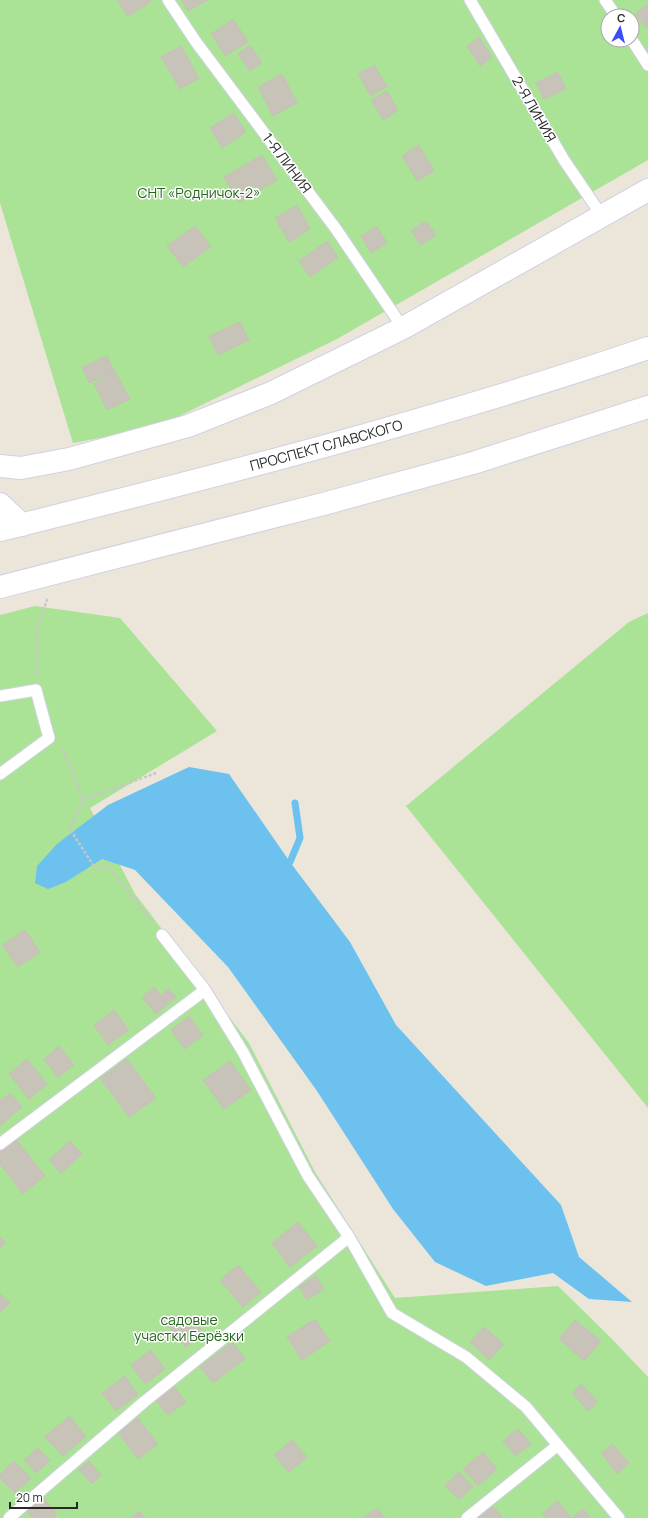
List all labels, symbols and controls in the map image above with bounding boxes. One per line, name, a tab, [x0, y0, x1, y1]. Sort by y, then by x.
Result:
north arrow	[600, 8, 640, 48]
text: С	[616, 10, 626, 26]
street label: 2-Я ЛИНИЯ	[508, 72, 561, 145]
street label: 1-Я ЛИНИЯ	[259, 129, 316, 197]
park label: СНТ «Родничок-2»	[138, 183, 260, 202]
street label: ПРОСПЕКТ СЛАВСКОГО	[248, 415, 405, 475]
park label: садовые участки Берёзки	[134, 1310, 244, 1345]
scale bar	[10, 1484, 77, 1510]
text: 20 m	[16, 1489, 43, 1506]

